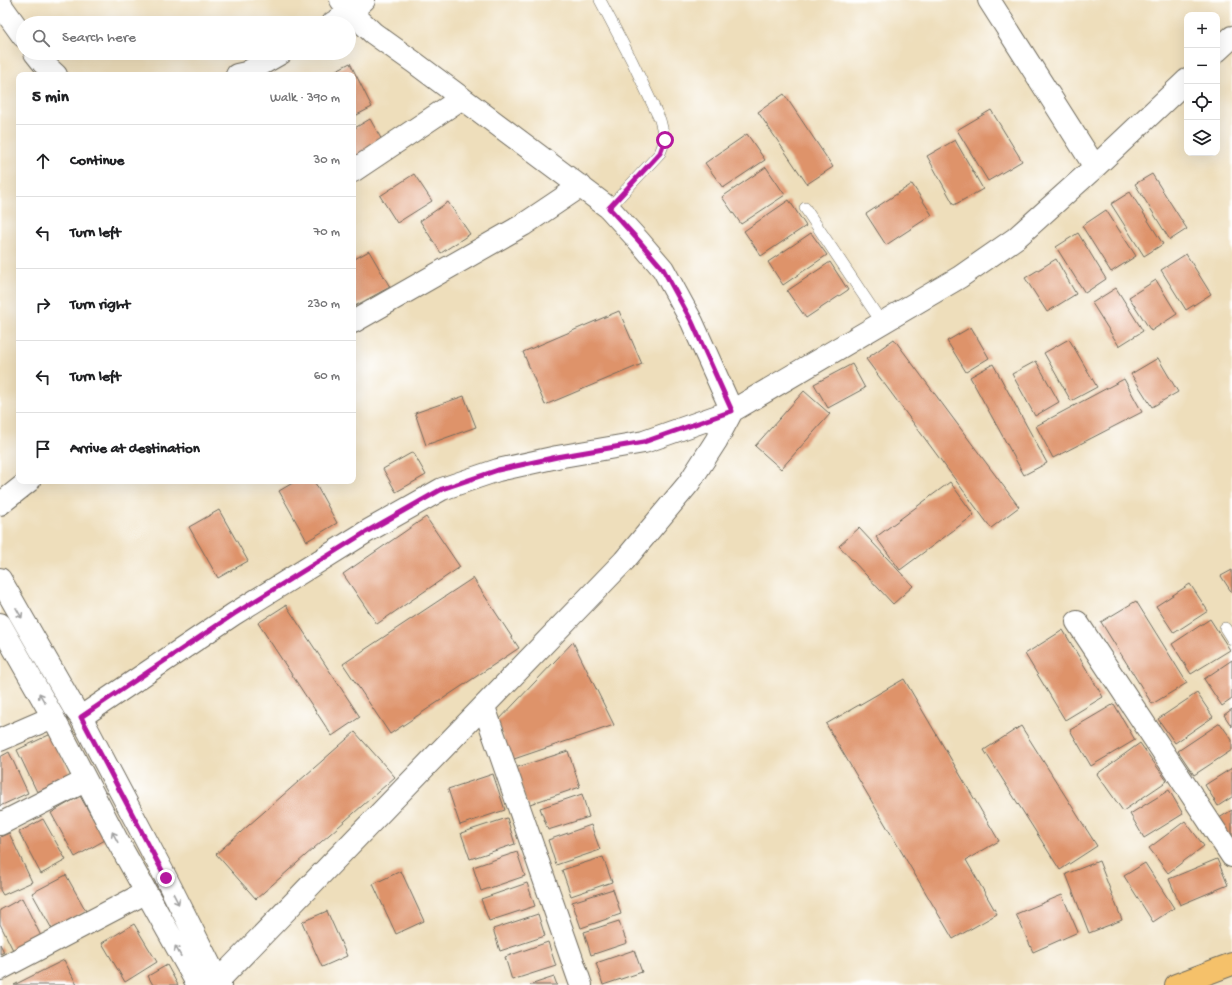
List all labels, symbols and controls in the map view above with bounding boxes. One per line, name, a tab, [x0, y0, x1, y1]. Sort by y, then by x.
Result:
map controls	[1184, 12, 1220, 156]
button: +	[1184, 12, 1220, 48]
search box	[16, 16, 356, 60]
icon: search	[30, 27, 52, 49]
text: Search here	[62, 29, 136, 47]
button: −	[1184, 48, 1220, 84]
button: locate	[1184, 84, 1220, 120]
text: 5 min	[32, 88, 69, 108]
text: Walk · 390 m	[270, 91, 340, 106]
button: layers	[1184, 120, 1220, 156]
route start	[656, 131, 674, 149]
icon: ahead	[32, 150, 54, 172]
text: Continue	[70, 152, 124, 170]
text: 30 m	[314, 153, 340, 168]
icon: left	[32, 222, 54, 244]
text: Turn left	[70, 224, 121, 242]
text: 70 m	[314, 225, 340, 240]
icon: right	[32, 294, 54, 316]
text: Turn right	[70, 296, 130, 314]
text: 230 m	[307, 297, 340, 312]
icon: left	[32, 366, 54, 388]
text: Turn left	[70, 368, 121, 386]
text: 60 m	[314, 369, 340, 384]
icon: arrive	[32, 438, 54, 460]
text: Arrive at destination	[70, 440, 200, 458]
one-way arrow	[16, 607, 24, 619]
one-way arrow	[37, 692, 45, 704]
one-way arrow	[111, 831, 119, 843]
route end	[157, 869, 175, 887]
one-way arrow	[173, 892, 181, 904]
one-way arrow	[174, 945, 182, 957]

